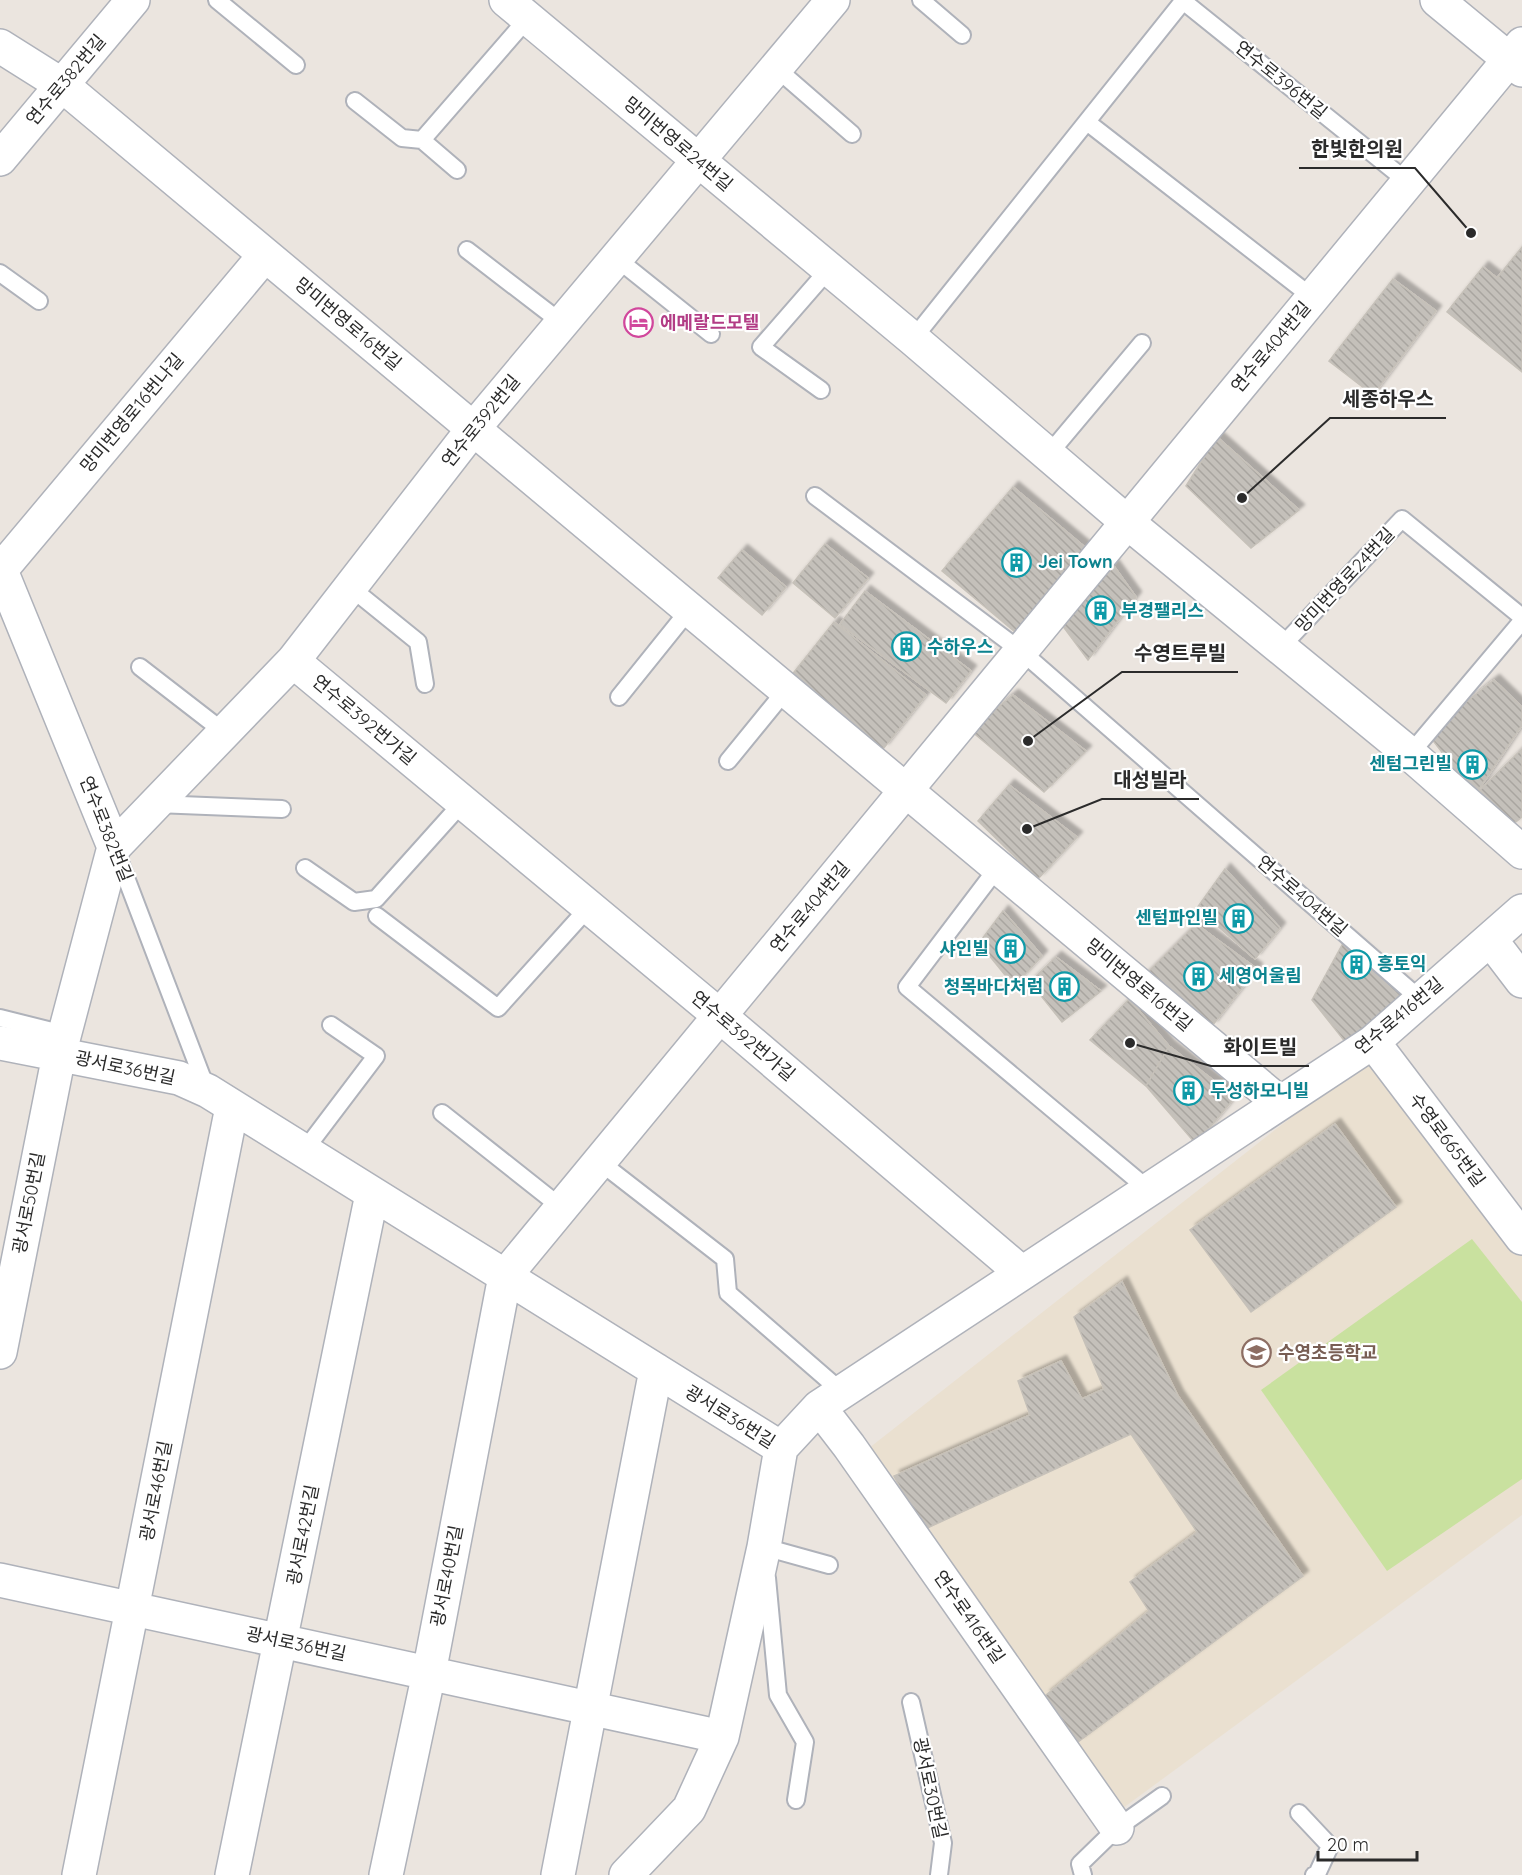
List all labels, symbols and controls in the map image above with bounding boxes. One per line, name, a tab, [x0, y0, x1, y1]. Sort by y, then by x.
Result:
street label: 연수로382번길	[21, 29, 110, 130]
street label: 연수로396번길	[1231, 35, 1332, 124]
street label: 망미번영로24번길	[619, 91, 737, 196]
callout: 한빛한의원	[1299, 130, 1415, 168]
text: 한빛한의원	[1311, 136, 1403, 161]
street label: 망미번영로16번길	[290, 272, 406, 375]
street label: 연수로404번길	[1226, 296, 1316, 397]
hotel icon: 에메랄드모텔	[623, 307, 655, 339]
place label: 에메랄드모텔	[660, 311, 759, 334]
street label: 망미번영로16번나길	[75, 348, 188, 477]
street label: 연수로392번길	[436, 370, 525, 472]
callout: 세종하우스	[1330, 380, 1446, 418]
text: 세종하우스	[1342, 386, 1434, 411]
street label: 망미번영로24번길	[1290, 522, 1399, 637]
building icon: Jei Town	[1001, 546, 1033, 578]
place label: Jei Town	[1038, 550, 1113, 573]
building icon: 부경팰리스	[1084, 595, 1116, 627]
place label: 부경팰리스	[1121, 599, 1204, 622]
building icon: 수하우스	[890, 631, 922, 663]
callout: 수영트루빌	[1122, 634, 1238, 672]
place label: 수하우스	[927, 635, 993, 658]
text: 수영트루빌	[1134, 640, 1226, 665]
street label: 연수로392번가길	[308, 669, 421, 770]
building icon: 센텀그린빌	[1457, 748, 1489, 780]
place label: 센텀그린빌	[1369, 752, 1452, 775]
callout: 대성빌라	[1102, 761, 1199, 799]
text: 대성빌라	[1113, 767, 1187, 792]
street label: 연수로382번길	[75, 773, 138, 885]
street label: 연수로404번길	[1252, 850, 1352, 941]
street label: 연수로404번길	[765, 856, 855, 957]
building icon: 센텀파인빌	[1223, 902, 1255, 934]
place label: 센텀파인빌	[1135, 906, 1218, 929]
building icon: 샤인빌	[994, 933, 1026, 965]
street label: 망미번영로16번길	[1081, 933, 1197, 1036]
place label: 샤인빌	[939, 937, 989, 960]
building icon: 흥토익	[1340, 948, 1372, 980]
place label: 흥토익	[1377, 952, 1427, 975]
building icon: 세영어울림	[1182, 960, 1214, 992]
place label: 세영어울림	[1219, 964, 1302, 987]
building icon: 청목바다처럼	[1048, 971, 1080, 1003]
street label: 연수로416번길	[1350, 972, 1448, 1059]
place label: 청목바다처럼	[944, 975, 1043, 998]
street label: 연수로392번가길	[687, 985, 800, 1086]
callout: 화이트빌	[1211, 1028, 1309, 1066]
text: 화이트빌	[1223, 1034, 1297, 1059]
street label: 광서로36번길	[73, 1046, 177, 1089]
building icon: 두성하모니빌	[1173, 1075, 1205, 1107]
place label: 두성하모니빌	[1210, 1079, 1309, 1102]
street label: 수영로665번길	[1405, 1088, 1490, 1191]
street label: 광서로50번길	[7, 1150, 50, 1256]
school or university icon: 수영초등학교	[1241, 1337, 1273, 1369]
place label: 수영초등학교	[1278, 1341, 1377, 1364]
street label: 광서로36번길	[681, 1380, 780, 1453]
street label: 광서로46번길	[134, 1439, 177, 1543]
street label: 광서로42번길	[281, 1483, 324, 1587]
street label: 광서로40번길	[425, 1523, 468, 1629]
street label: 연수로416번길	[929, 1566, 1010, 1668]
street label: 광서로36번길	[244, 1622, 348, 1665]
street label: 광서로30번길	[909, 1735, 952, 1841]
scale bar	[1318, 1824, 1417, 1862]
text: 20 m	[1327, 1833, 1369, 1856]

